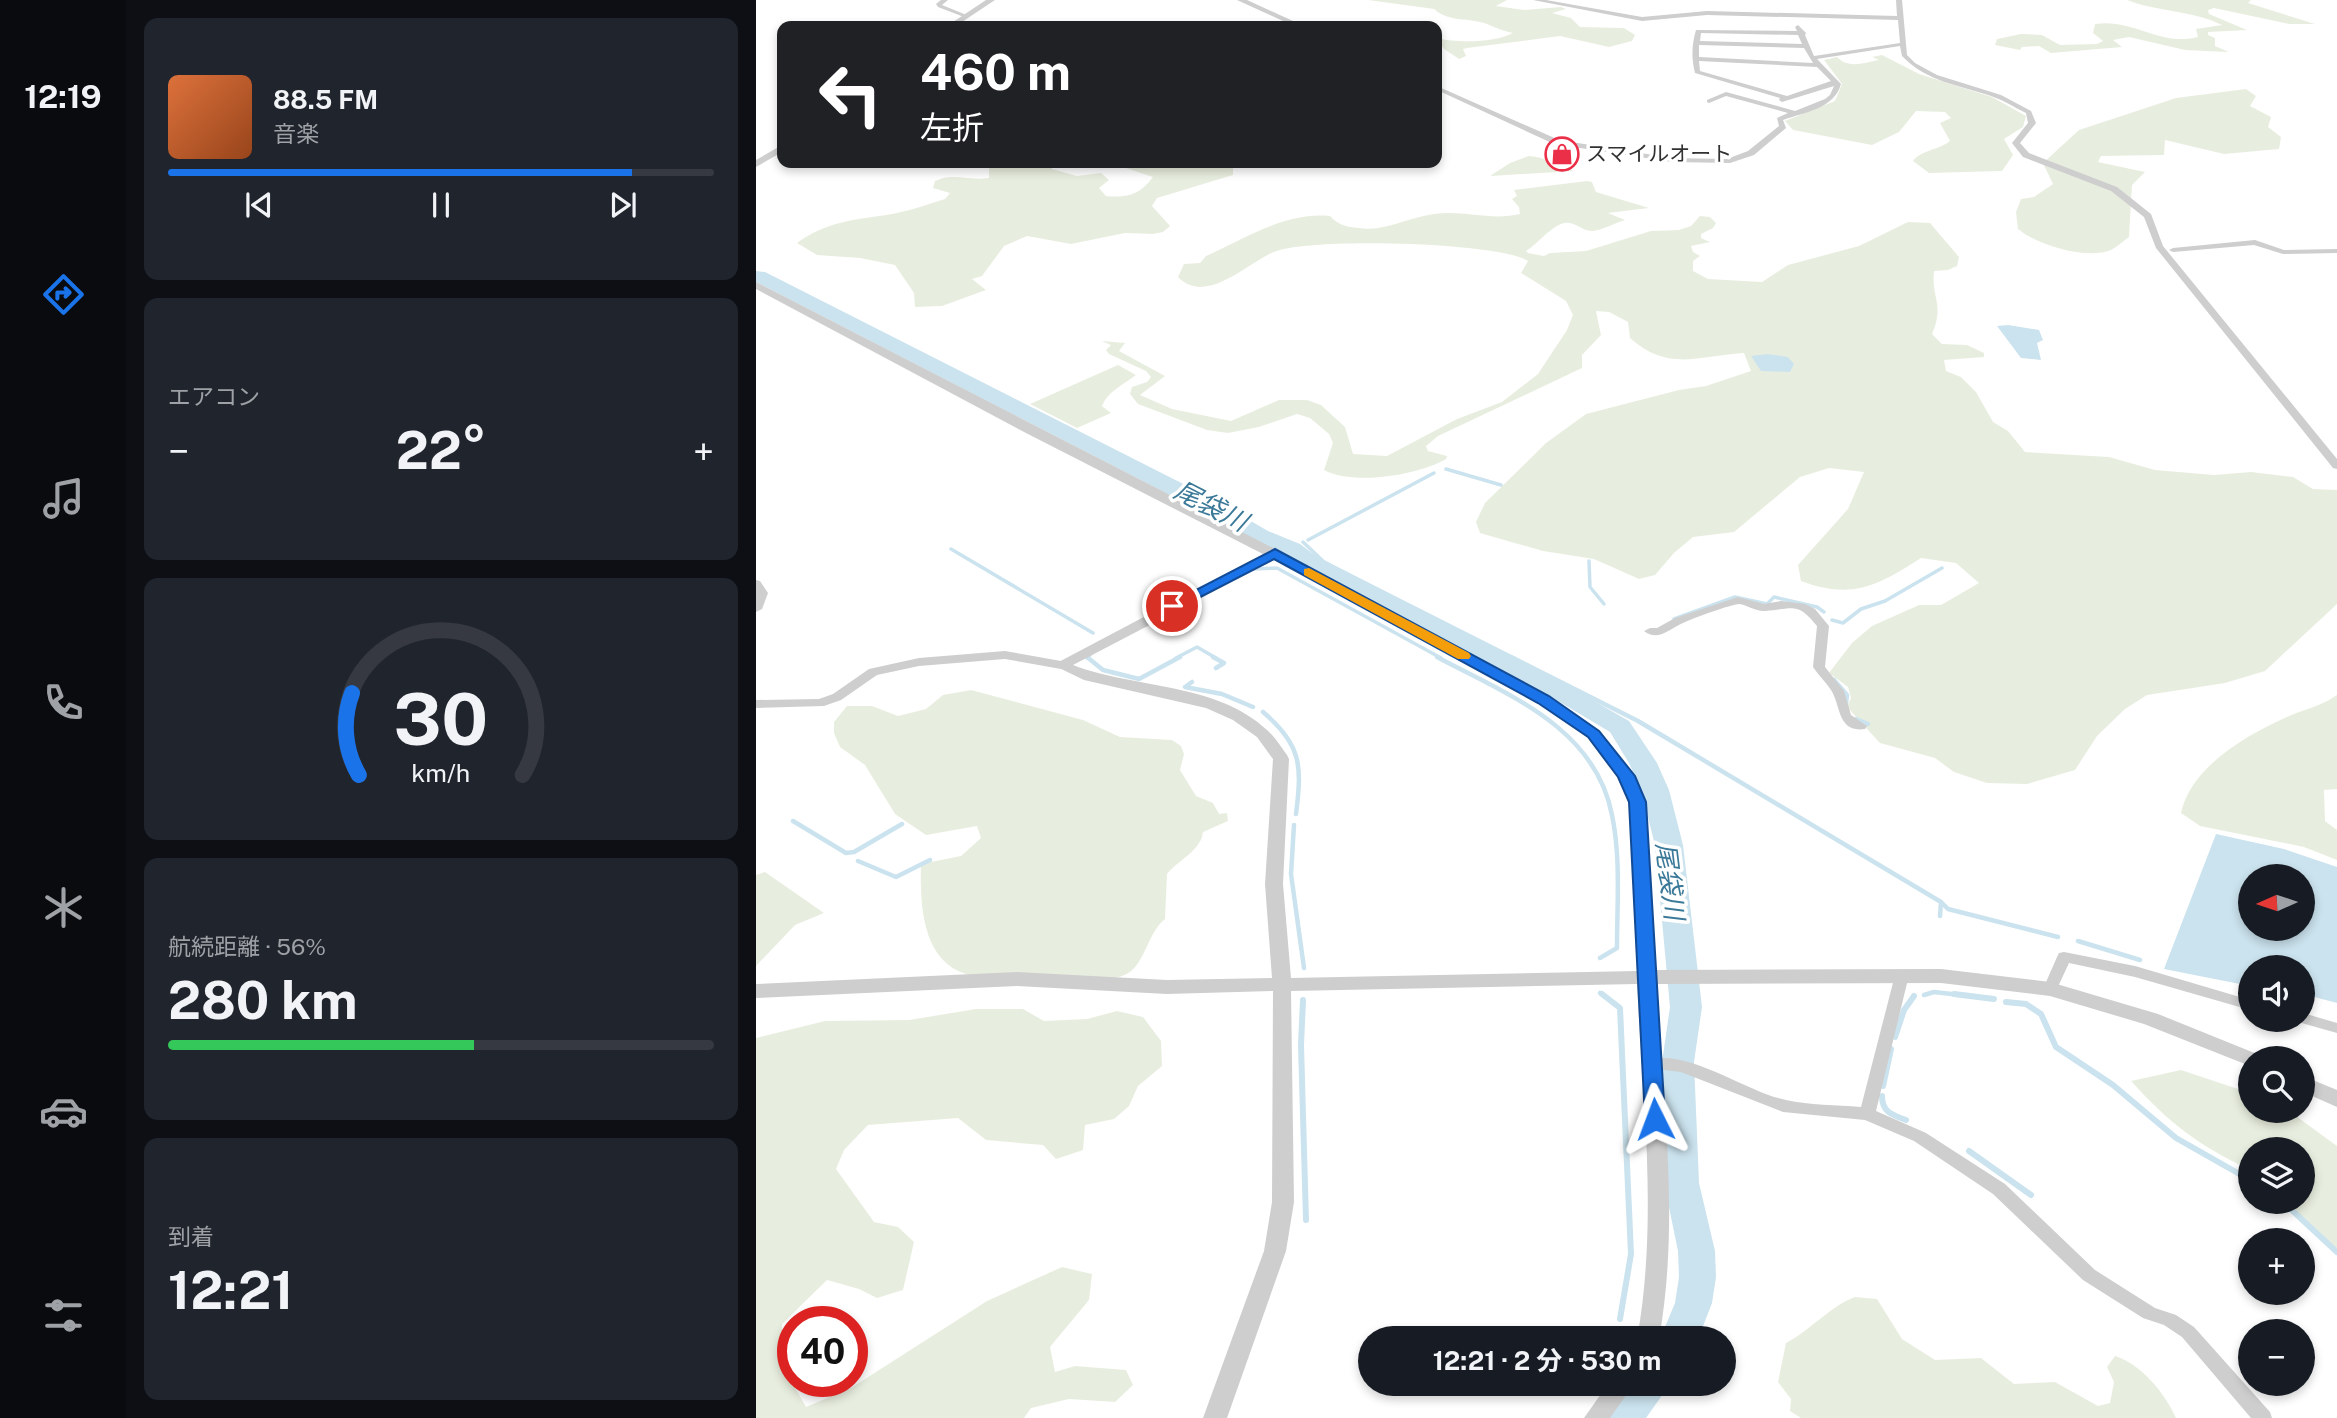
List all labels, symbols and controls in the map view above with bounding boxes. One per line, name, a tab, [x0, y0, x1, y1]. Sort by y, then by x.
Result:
text: 460 m	[920, 43, 1071, 101]
icon: left	[805, 49, 896, 140]
text: 12:19	[24, 78, 102, 115]
text: 88.5 FM	[273, 84, 378, 115]
text: 左折	[920, 109, 984, 146]
text: 音楽	[273, 120, 319, 147]
shop icon: スマイルオート	[1543, 135, 1581, 173]
place label: スマイルオート	[1586, 141, 1732, 166]
icon: previous	[240, 186, 278, 224]
icon: pause	[422, 186, 460, 224]
icon: next	[604, 186, 642, 224]
icon: directions	[39, 270, 88, 319]
text: エアコン	[168, 383, 260, 410]
text: 22°	[396, 420, 486, 481]
text: −	[168, 429, 189, 474]
text: +	[693, 429, 714, 474]
icon: music	[39, 474, 88, 523]
water label: 尾袋川	[1169, 474, 1256, 538]
pin	[1142, 576, 1202, 636]
icon: arrive	[1153, 587, 1191, 625]
text: 30	[393, 676, 489, 761]
icon: phone	[39, 678, 88, 727]
text: km/h	[412, 758, 470, 788]
water label: 尾袋川	[1650, 840, 1691, 925]
north arrow	[2238, 864, 2315, 942]
map controls	[2238, 864, 2315, 1396]
icon: climate	[39, 883, 88, 932]
text: 航続距離 · 56%	[168, 933, 326, 960]
button: sound	[2238, 955, 2315, 1032]
text: 280 km	[168, 970, 358, 1031]
button: search	[2238, 1046, 2315, 1123]
position arrow	[1618, 1082, 1692, 1156]
icon: car	[39, 1087, 88, 1136]
button: layers	[2238, 1137, 2315, 1214]
text: 到着	[168, 1223, 214, 1250]
button: +	[2238, 1228, 2315, 1305]
text: 12:21	[168, 1260, 294, 1321]
icon: filters	[39, 1291, 88, 1340]
speed limit sign: 40	[777, 1306, 868, 1397]
button: −	[2238, 1319, 2315, 1396]
text: 12:21 · 2 分 · 530 m	[1433, 1345, 1661, 1376]

